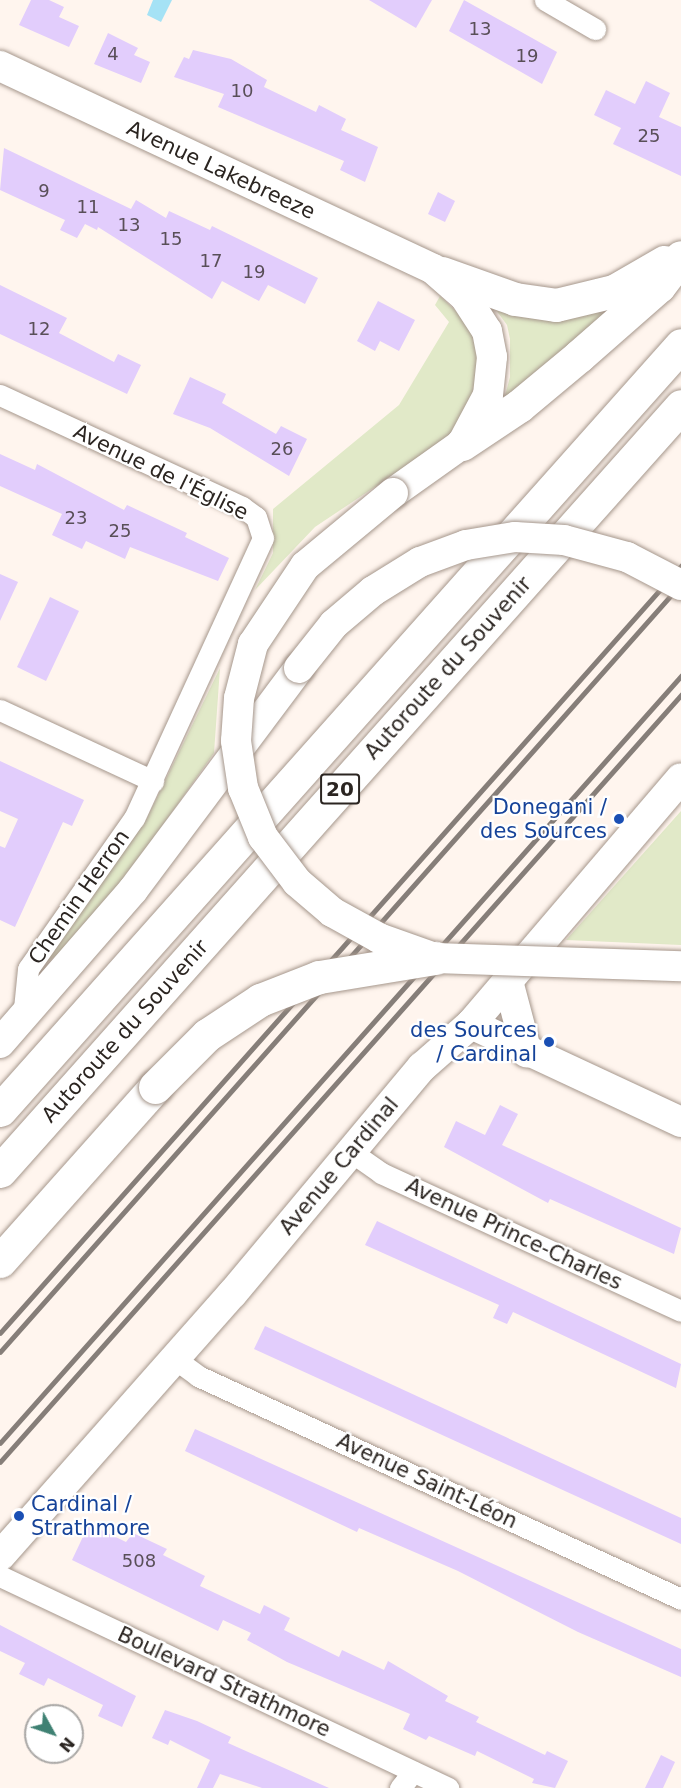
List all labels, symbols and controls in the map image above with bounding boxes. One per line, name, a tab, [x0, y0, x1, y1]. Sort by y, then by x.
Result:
house number: 13	[469, 18, 491, 40]
house number: 4	[107, 43, 119, 65]
house number: 19	[516, 45, 538, 67]
house number: 10	[231, 80, 253, 102]
street label: Avenue Lakebreeze	[123, 115, 319, 225]
house number: 25	[638, 125, 660, 147]
house number: 9	[38, 180, 50, 202]
house number: 11	[77, 196, 99, 218]
house number: 13	[118, 214, 140, 236]
house number: 15	[160, 228, 182, 250]
house number: 17	[200, 250, 222, 272]
house number: 19	[243, 261, 265, 283]
house number: 12	[28, 318, 50, 340]
street label: Avenue de l'Église	[69, 419, 253, 525]
house number: 26	[271, 438, 293, 460]
house number: 23	[65, 507, 87, 529]
house number: 25	[109, 520, 131, 542]
street label: Autoroute du Souvenir	[359, 572, 537, 764]
road number: 20	[319, 772, 361, 806]
place label: Donegani / des Sources	[480, 794, 607, 844]
marker: Donegani / des Sources	[612, 812, 626, 826]
street label: Chemin Herron	[23, 825, 135, 969]
street label: Autoroute du Souvenir	[36, 935, 214, 1127]
place label: des Sources / Cardinal	[410, 1017, 537, 1067]
marker: des Sources / Cardinal	[542, 1035, 556, 1049]
street label: Avenue Cardinal	[274, 1092, 404, 1240]
street label: Avenue Prince-Charles	[402, 1173, 626, 1295]
street label: Avenue Saint-Léon	[333, 1428, 521, 1534]
place label: Cardinal / Strathmore	[31, 1491, 150, 1541]
marker: Cardinal / Strathmore	[12, 1509, 26, 1523]
house number: 508	[122, 1550, 156, 1572]
street label: Boulevard Strathmore	[114, 1622, 334, 1742]
north arrow	[24, 1704, 84, 1764]
text: N	[55, 1733, 78, 1756]

